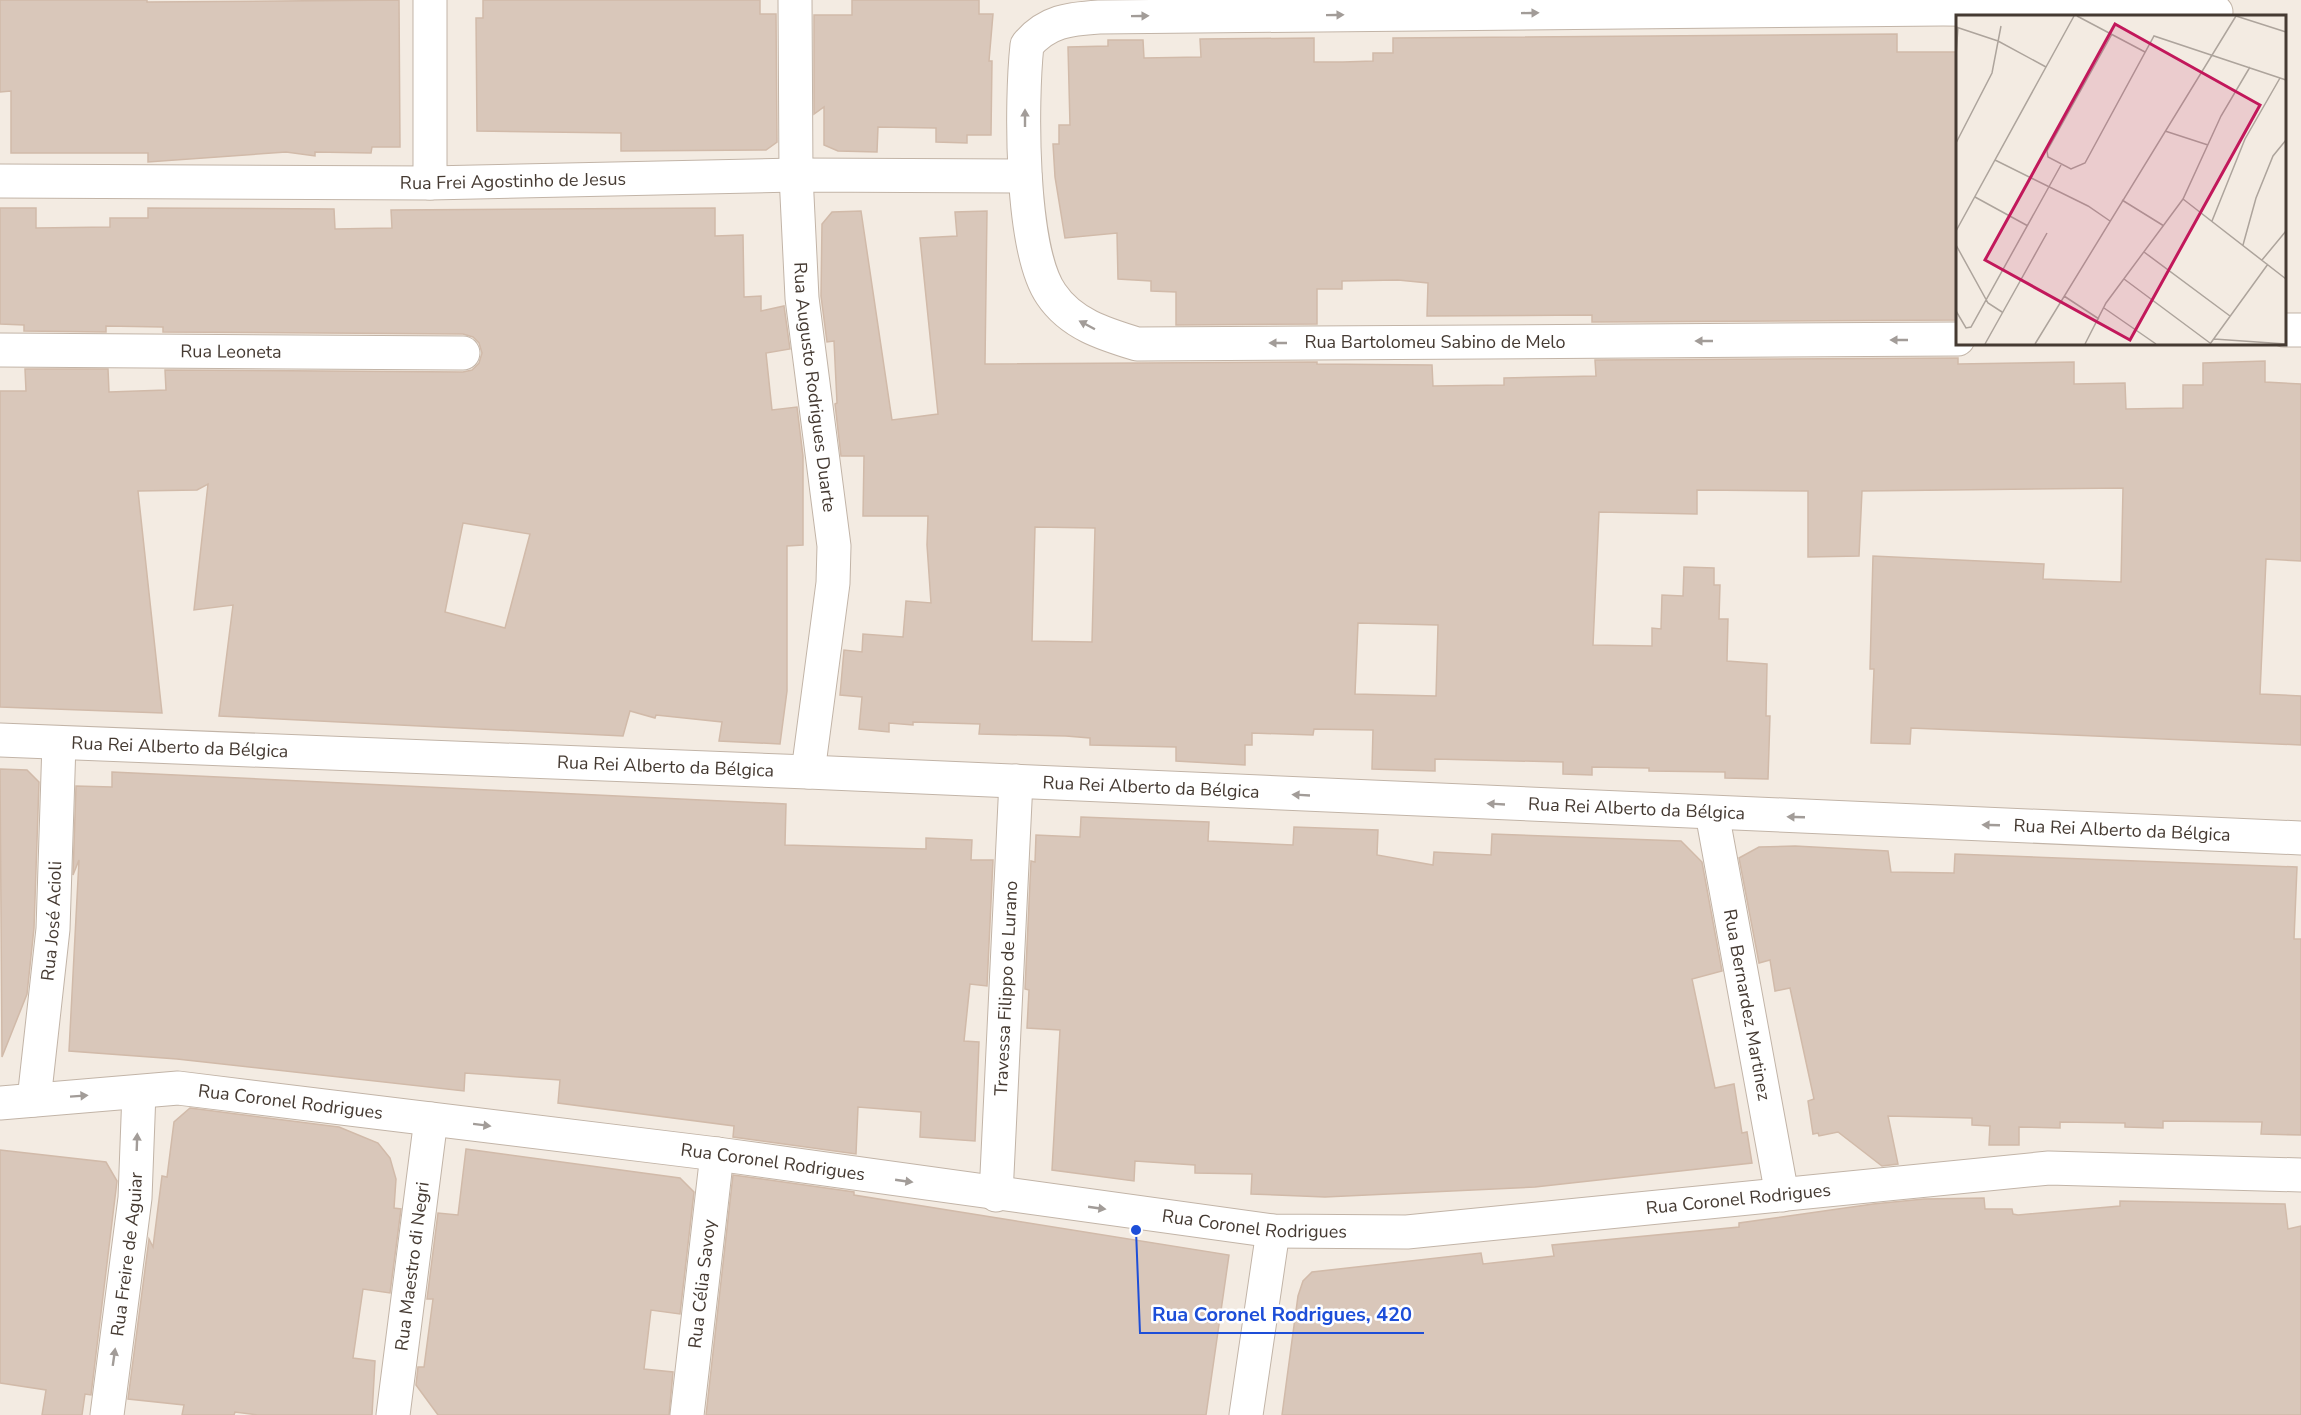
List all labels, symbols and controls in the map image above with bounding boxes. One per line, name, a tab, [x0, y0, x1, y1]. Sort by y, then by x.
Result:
one-way arrow	[1521, 8, 1540, 18]
one-way arrow	[1326, 10, 1345, 19]
one-way arrow	[1131, 11, 1150, 21]
inset map	[1956, 15, 2286, 345]
one-way arrow	[1020, 108, 1030, 127]
street label: Rua Frei Agostinho de Jesus	[400, 167, 626, 195]
street label: Rua Augusto Rodrigues Duarte	[788, 261, 842, 514]
one-way arrow	[1078, 320, 1095, 330]
street label: Rua Bartolomeu Sabino de Melo	[1304, 330, 1566, 354]
one-way arrow	[1890, 335, 1909, 345]
one-way arrow	[1695, 336, 1714, 346]
one-way arrow	[1269, 338, 1288, 348]
street label: Rua Leoneta	[180, 339, 282, 364]
street label: Rua Rei Alberto da Bélgica	[71, 731, 289, 763]
street label: Rua Rei Alberto da Bélgica	[557, 750, 774, 783]
street label: Rua Rei Alberto da Bélgica	[1042, 770, 1260, 804]
one-way arrow	[1292, 790, 1311, 799]
street label: Rua Rei Alberto da Bélgica	[1528, 792, 1746, 825]
one-way arrow	[1487, 799, 1506, 808]
one-way arrow	[1786, 812, 1805, 822]
street label: Rua Rei Alberto da Bélgica	[2013, 813, 2231, 847]
one-way arrow	[1981, 821, 2000, 830]
street label: Rua José Acioli	[35, 861, 67, 982]
street label: Travessa Filippo de Lurano	[989, 880, 1023, 1096]
street label: Rua Bernardez Martinez	[1718, 907, 1776, 1102]
street label: Rua Coronel Rodrigues	[197, 1079, 384, 1125]
one-way arrow	[70, 1091, 89, 1101]
one-way arrow	[472, 1120, 491, 1130]
one-way arrow	[132, 1133, 142, 1152]
street label: Rua Coronel Rodrigues	[679, 1138, 867, 1186]
street label: Rua Freire de Aguiar	[105, 1171, 148, 1338]
one-way arrow	[894, 1177, 913, 1186]
street label: Rua Coronel Rodrigues	[1645, 1178, 1832, 1220]
street label: Rua Maestro di Negri	[389, 1180, 435, 1352]
one-way arrow	[1088, 1203, 1107, 1213]
street label: Rua Coronel Rodrigues	[1160, 1204, 1347, 1244]
street label: Rua Célia Savoy	[683, 1217, 721, 1350]
callout: Rua Coronel Rodrigues, 420	[1140, 1295, 1424, 1333]
text: Rua Coronel Rodrigues, 420	[1152, 1301, 1412, 1328]
one-way arrow	[110, 1347, 119, 1366]

